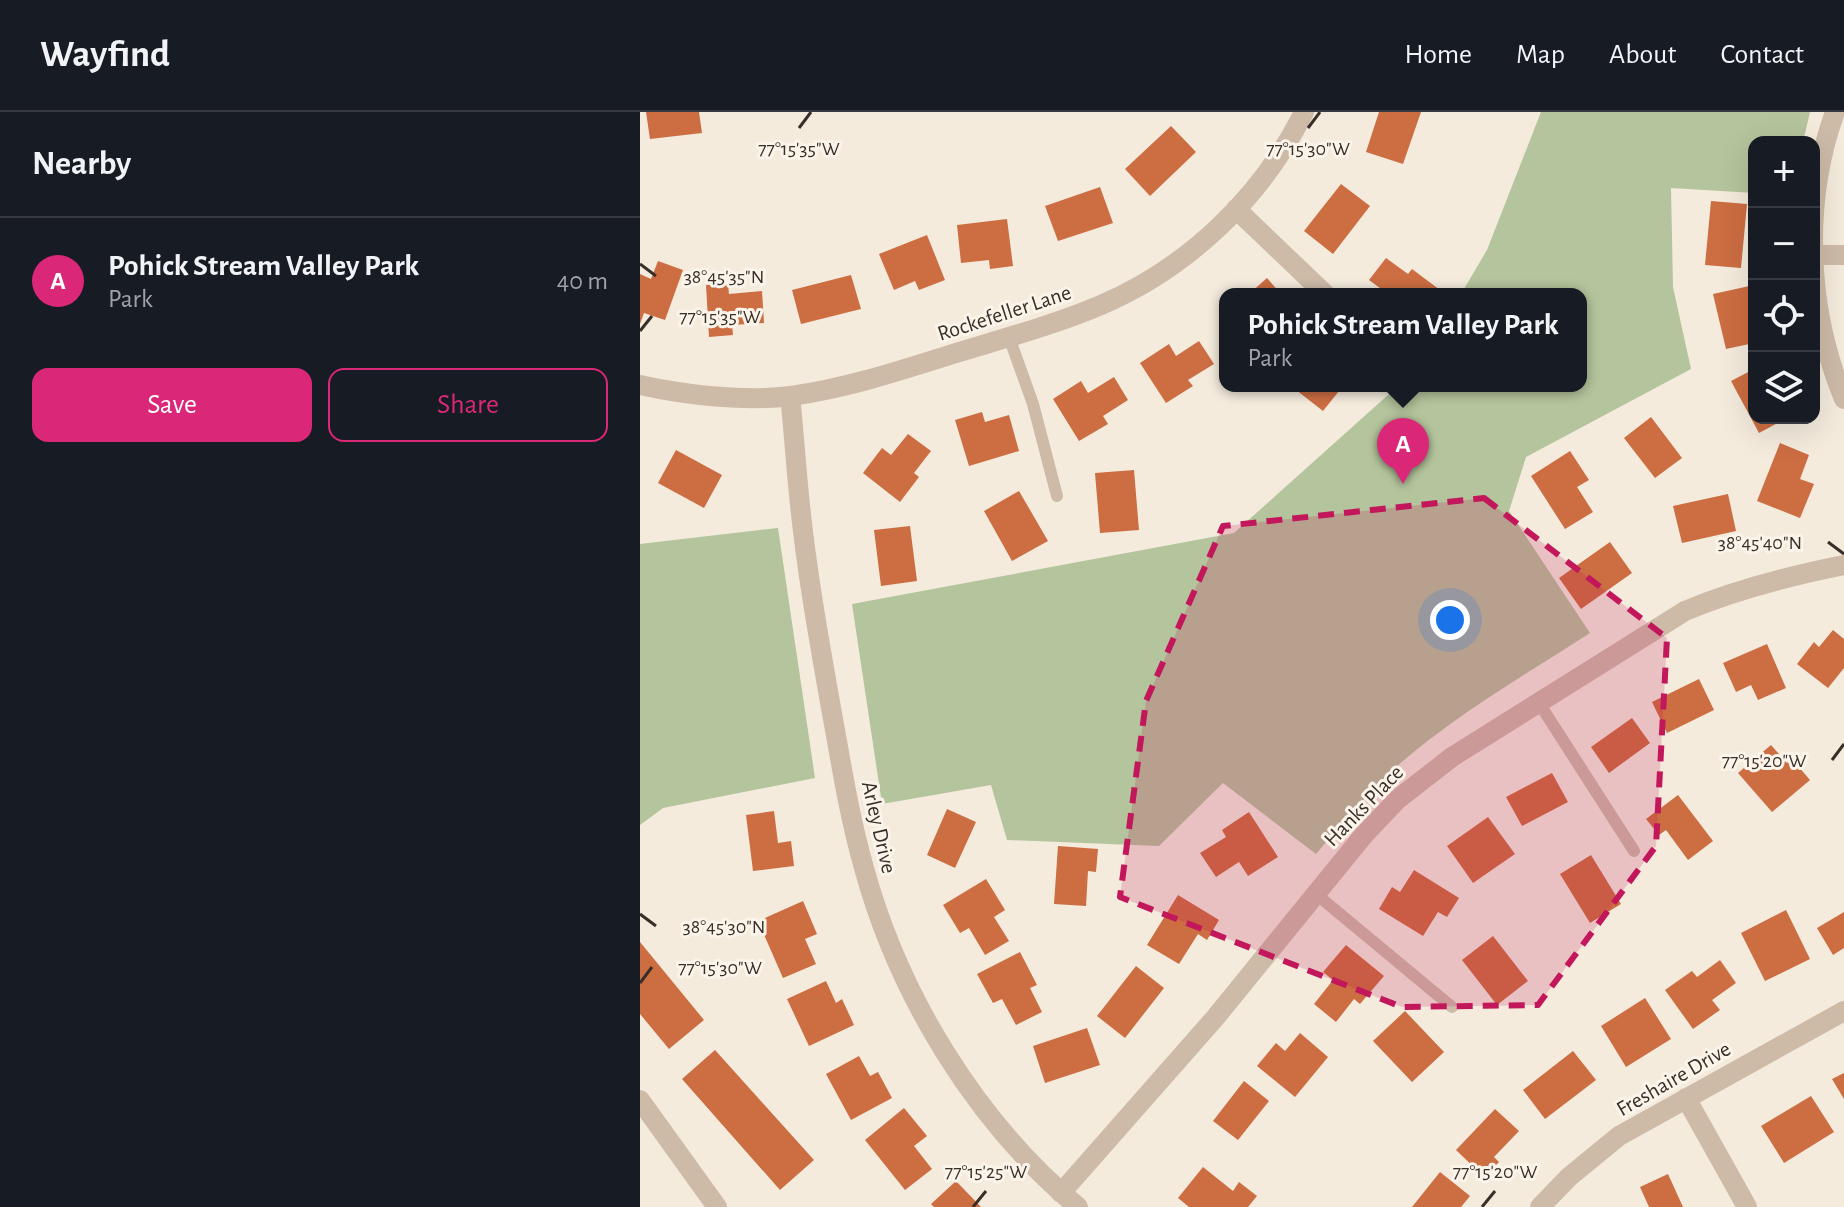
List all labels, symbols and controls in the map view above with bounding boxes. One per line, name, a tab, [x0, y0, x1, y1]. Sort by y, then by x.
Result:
text: Wayfind	[40, 36, 170, 74]
text: Home	[1405, 41, 1472, 69]
text: Map	[1516, 41, 1565, 69]
text: About	[1609, 41, 1677, 69]
text: Contact	[1721, 41, 1804, 69]
map controls	[1748, 136, 1820, 424]
button: +	[1748, 136, 1820, 208]
text: 77°15'35"W	[758, 139, 840, 159]
text: 77°15'30"W	[1266, 139, 1350, 159]
text: Nearby	[32, 147, 131, 181]
button: −	[1748, 208, 1820, 280]
text: Pohick Stream Valley Park	[108, 251, 419, 281]
text: 38°45'35"N	[684, 267, 764, 287]
text: A	[50, 268, 66, 294]
text: 40 m	[557, 268, 608, 294]
button: locate	[1748, 280, 1820, 352]
street label: Rockefeller Lane	[935, 281, 1074, 345]
text: Park	[108, 286, 153, 312]
popup	[1219, 288, 1587, 392]
text: 77°15'35"W	[679, 307, 761, 327]
text: Pohick Stream Valley Park	[1247, 310, 1559, 340]
text: Park	[1247, 345, 1292, 371]
button: layers	[1748, 352, 1820, 424]
button: Save	[32, 368, 312, 442]
button: Share	[328, 368, 608, 442]
pin: A	[1377, 418, 1429, 484]
text: 38°45'40"N	[1718, 533, 1802, 553]
your location	[1430, 600, 1470, 640]
text: 77°15'20"W	[1722, 751, 1806, 771]
street label: Hanks Place	[1320, 761, 1408, 851]
street label: Arley Drive	[858, 779, 900, 875]
text: 38°45'30"N	[683, 917, 765, 937]
text: 77°15'30"W	[678, 958, 762, 978]
street label: Freshaire Drive	[1613, 1037, 1734, 1120]
text: 77°15'25"W	[945, 1162, 1027, 1182]
text: 77°15'20"W	[1453, 1162, 1537, 1182]

